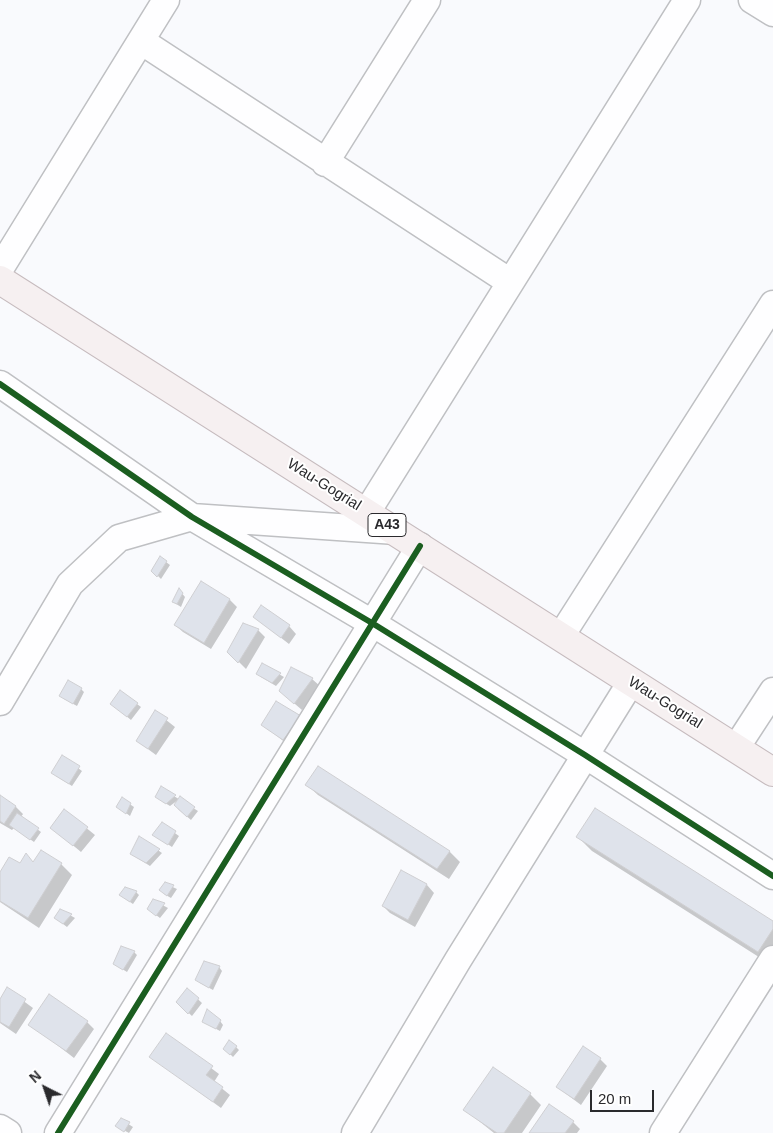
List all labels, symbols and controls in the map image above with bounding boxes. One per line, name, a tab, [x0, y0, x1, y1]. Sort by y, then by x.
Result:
street label: Wau-Gogrial	[284, 455, 364, 515]
road number: A43	[368, 514, 406, 536]
street label: Wau-Gogrial	[625, 673, 705, 733]
north arrow	[20, 1063, 70, 1113]
text: N	[26, 1067, 44, 1086]
scale bar	[593, 1080, 657, 1112]
text: 20 m	[598, 1090, 631, 1107]

